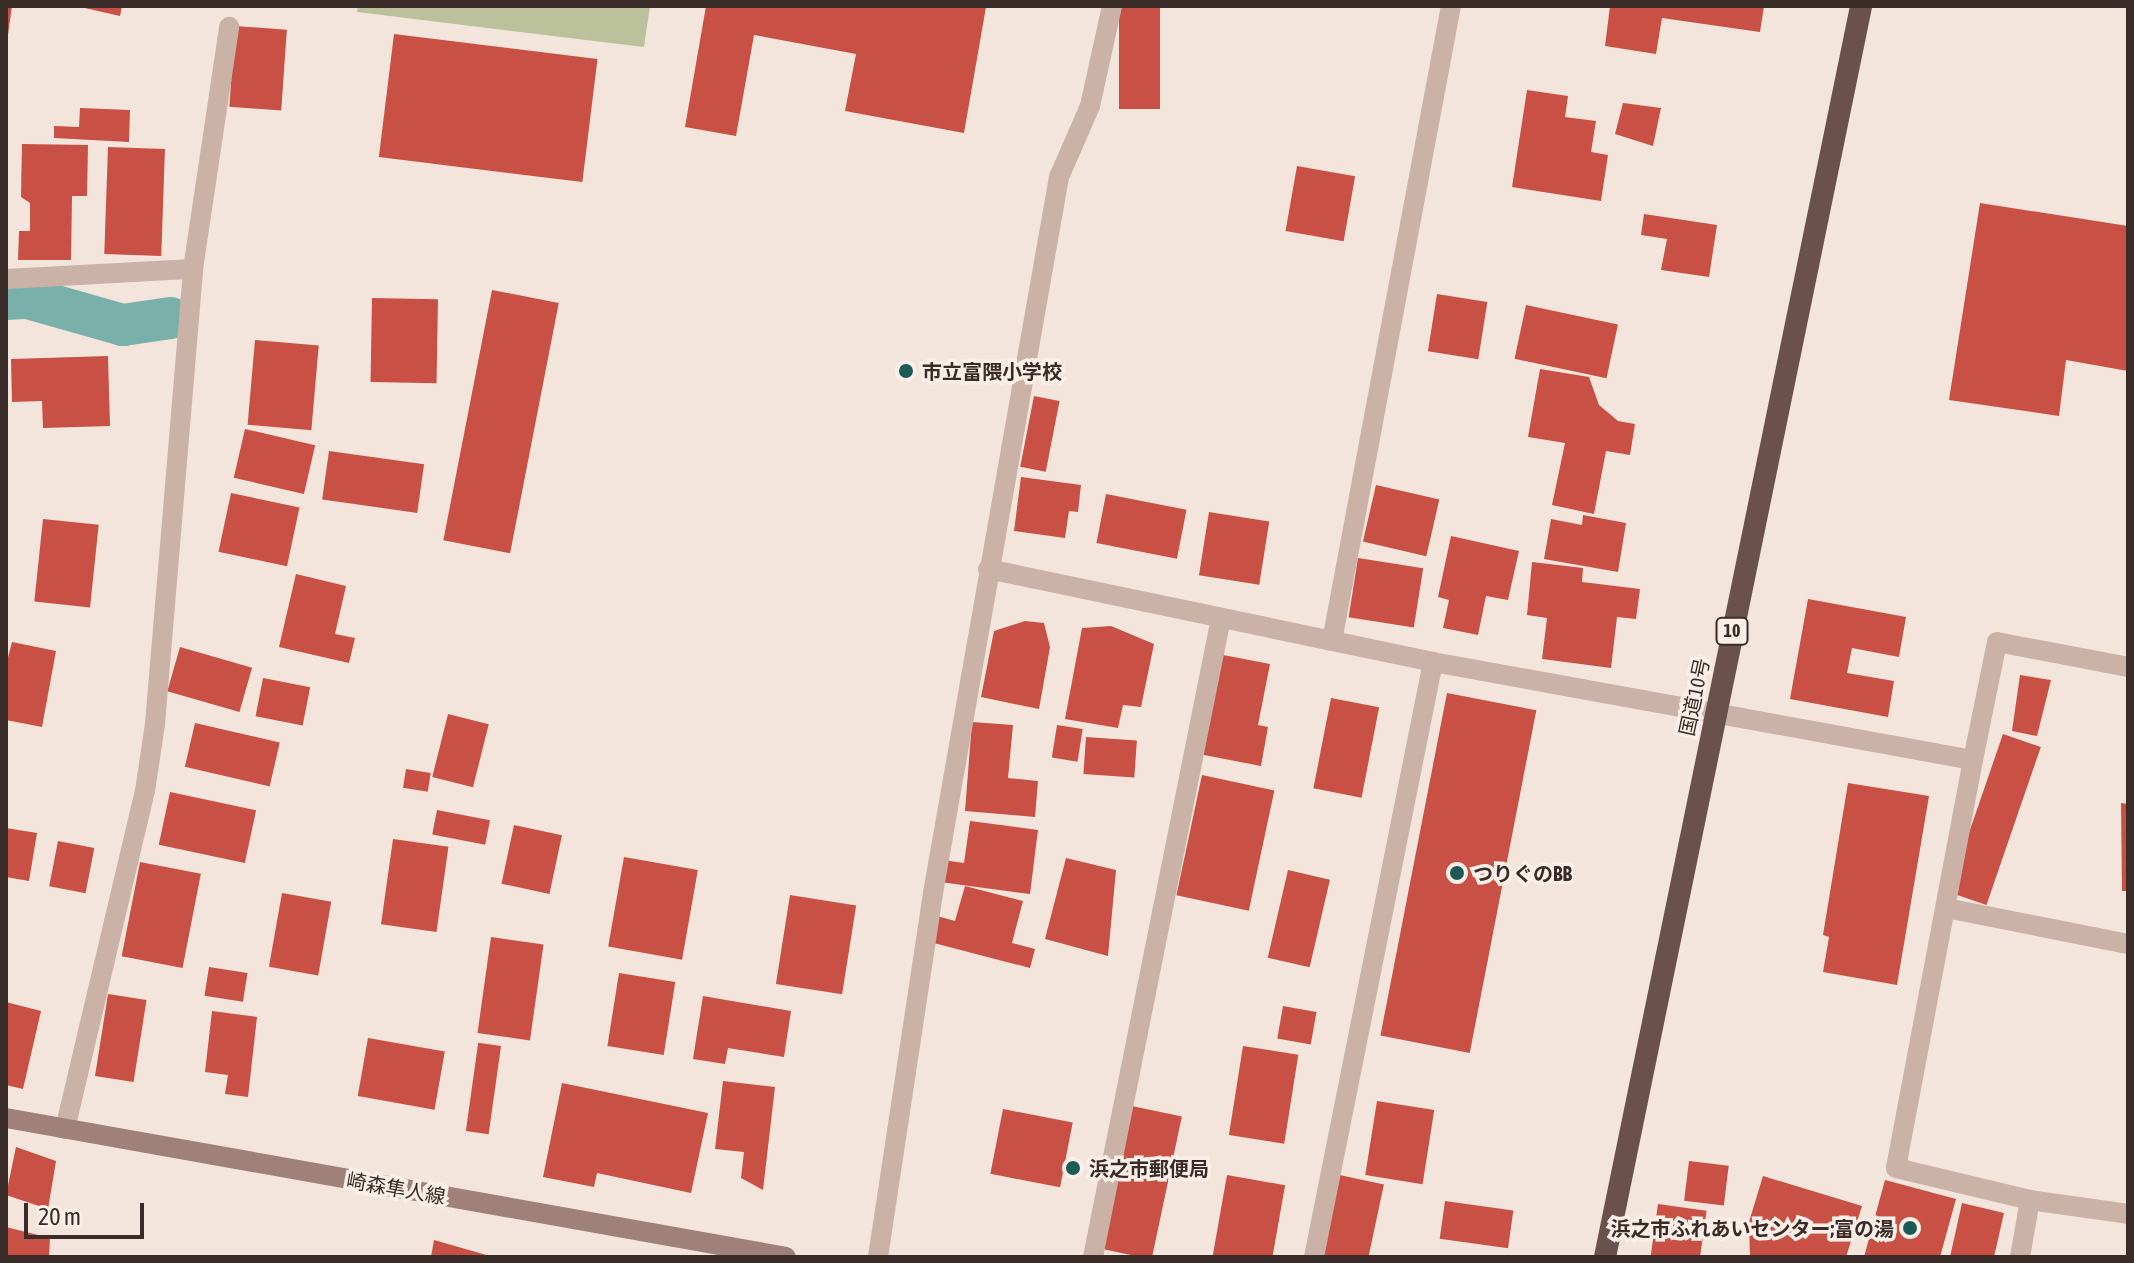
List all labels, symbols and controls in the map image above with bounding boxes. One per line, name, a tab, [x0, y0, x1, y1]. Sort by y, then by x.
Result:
place label: 市立富隈小学校	[922, 359, 1062, 383]
marker: 市立富隈小学校	[897, 362, 915, 380]
road number: 10	[1714, 617, 1750, 645]
street label: 国道10号	[1674, 656, 1714, 738]
place label: つりぐのBB	[1473, 861, 1572, 885]
marker: つりぐのBB	[1448, 864, 1466, 882]
place label: 浜之市郵便局	[1089, 1156, 1209, 1180]
marker: 浜之市郵便局	[1064, 1159, 1082, 1177]
street label: 崎森隼人線	[345, 1167, 447, 1209]
scale bar	[28, 1187, 148, 1237]
text: 20 m	[38, 1203, 81, 1230]
place label: 浜之市ふれあいセンター;富の湯	[1610, 1216, 1894, 1240]
marker: 浜之市ふれあいセンター;富の湯	[1901, 1219, 1919, 1237]

